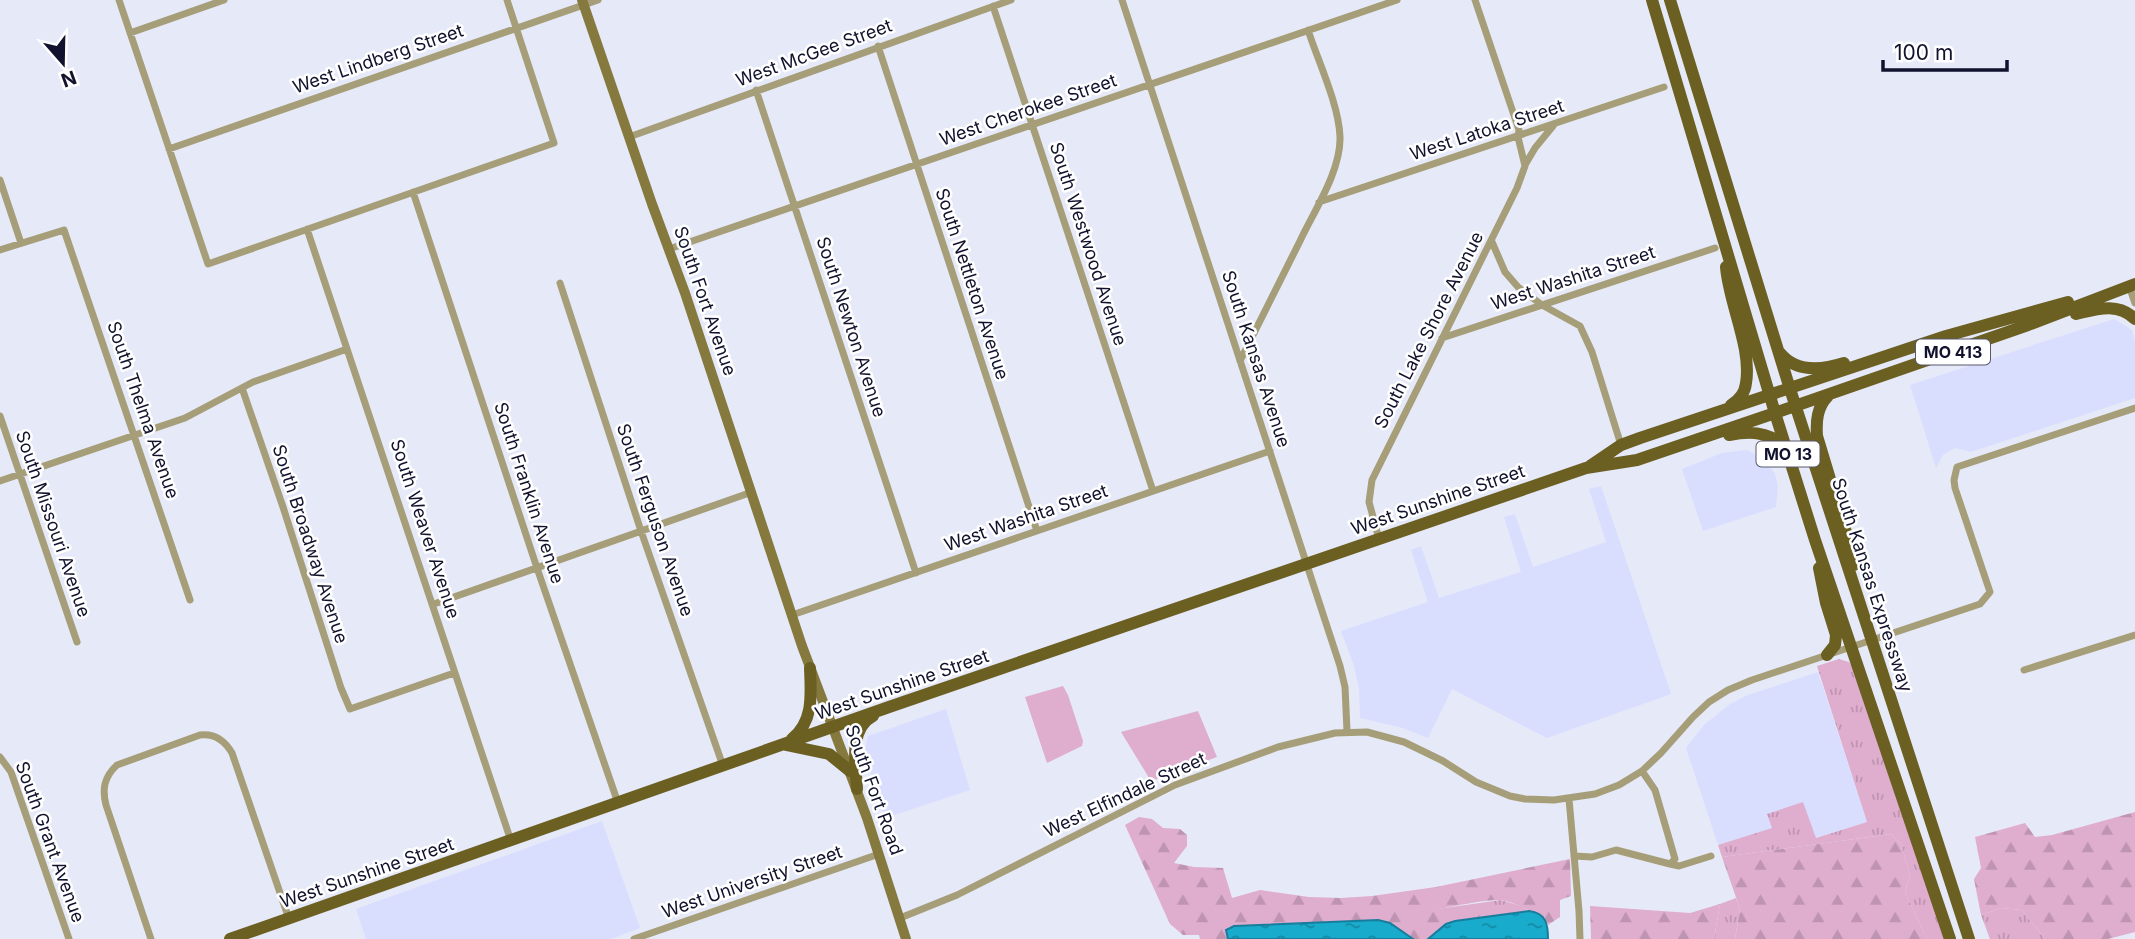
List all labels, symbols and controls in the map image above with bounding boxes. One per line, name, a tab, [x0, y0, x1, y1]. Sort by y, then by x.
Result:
street label: West McGee Street	[733, 14, 895, 91]
street label: West Lindberg Street	[290, 19, 466, 98]
north arrow	[28, 28, 98, 98]
scale bar	[1883, 28, 2007, 72]
text: 100 m	[1894, 40, 1953, 65]
text: N	[58, 65, 79, 92]
street label: West Cherokee Street	[937, 69, 1119, 150]
street label: West Latoka Street	[1407, 95, 1566, 164]
street label: South Westwood Avenue	[1046, 139, 1131, 348]
street label: South Nettleton Avenue	[932, 185, 1013, 382]
street label: South Fort Avenue	[670, 223, 741, 378]
street label: South Lake Shore Avenue	[1370, 228, 1487, 432]
street label: South Newton Avenue	[812, 234, 891, 420]
street label: West Washita Street	[1488, 241, 1658, 314]
street label: South Kansas Avenue	[1218, 268, 1295, 450]
street label: South Thelma Avenue	[103, 319, 184, 501]
road number: MO 413	[1916, 340, 1990, 364]
street label: South Franklin Avenue	[490, 399, 569, 586]
street label: South Ferguson Avenue	[613, 421, 698, 619]
street label: South Missouri Avenue	[12, 428, 95, 620]
street label: South Weaver Avenue	[387, 437, 464, 621]
street label: South Broadway Avenue	[268, 442, 353, 646]
road number: MO 13	[1756, 442, 1820, 467]
street label: West Sunshine Street	[1348, 460, 1527, 539]
street label: South Kansas Expressway	[1828, 475, 1917, 695]
street label: West Washita Street	[942, 480, 1110, 555]
street label: West Sunshine Street	[812, 645, 991, 724]
street label: South Fort Road	[841, 722, 908, 858]
street label: West Elfindale Street	[1040, 748, 1209, 841]
street label: South Grant Avenue	[12, 758, 89, 925]
street label: West Sunshine Street	[277, 833, 456, 912]
street label: West University Street	[659, 841, 845, 922]

